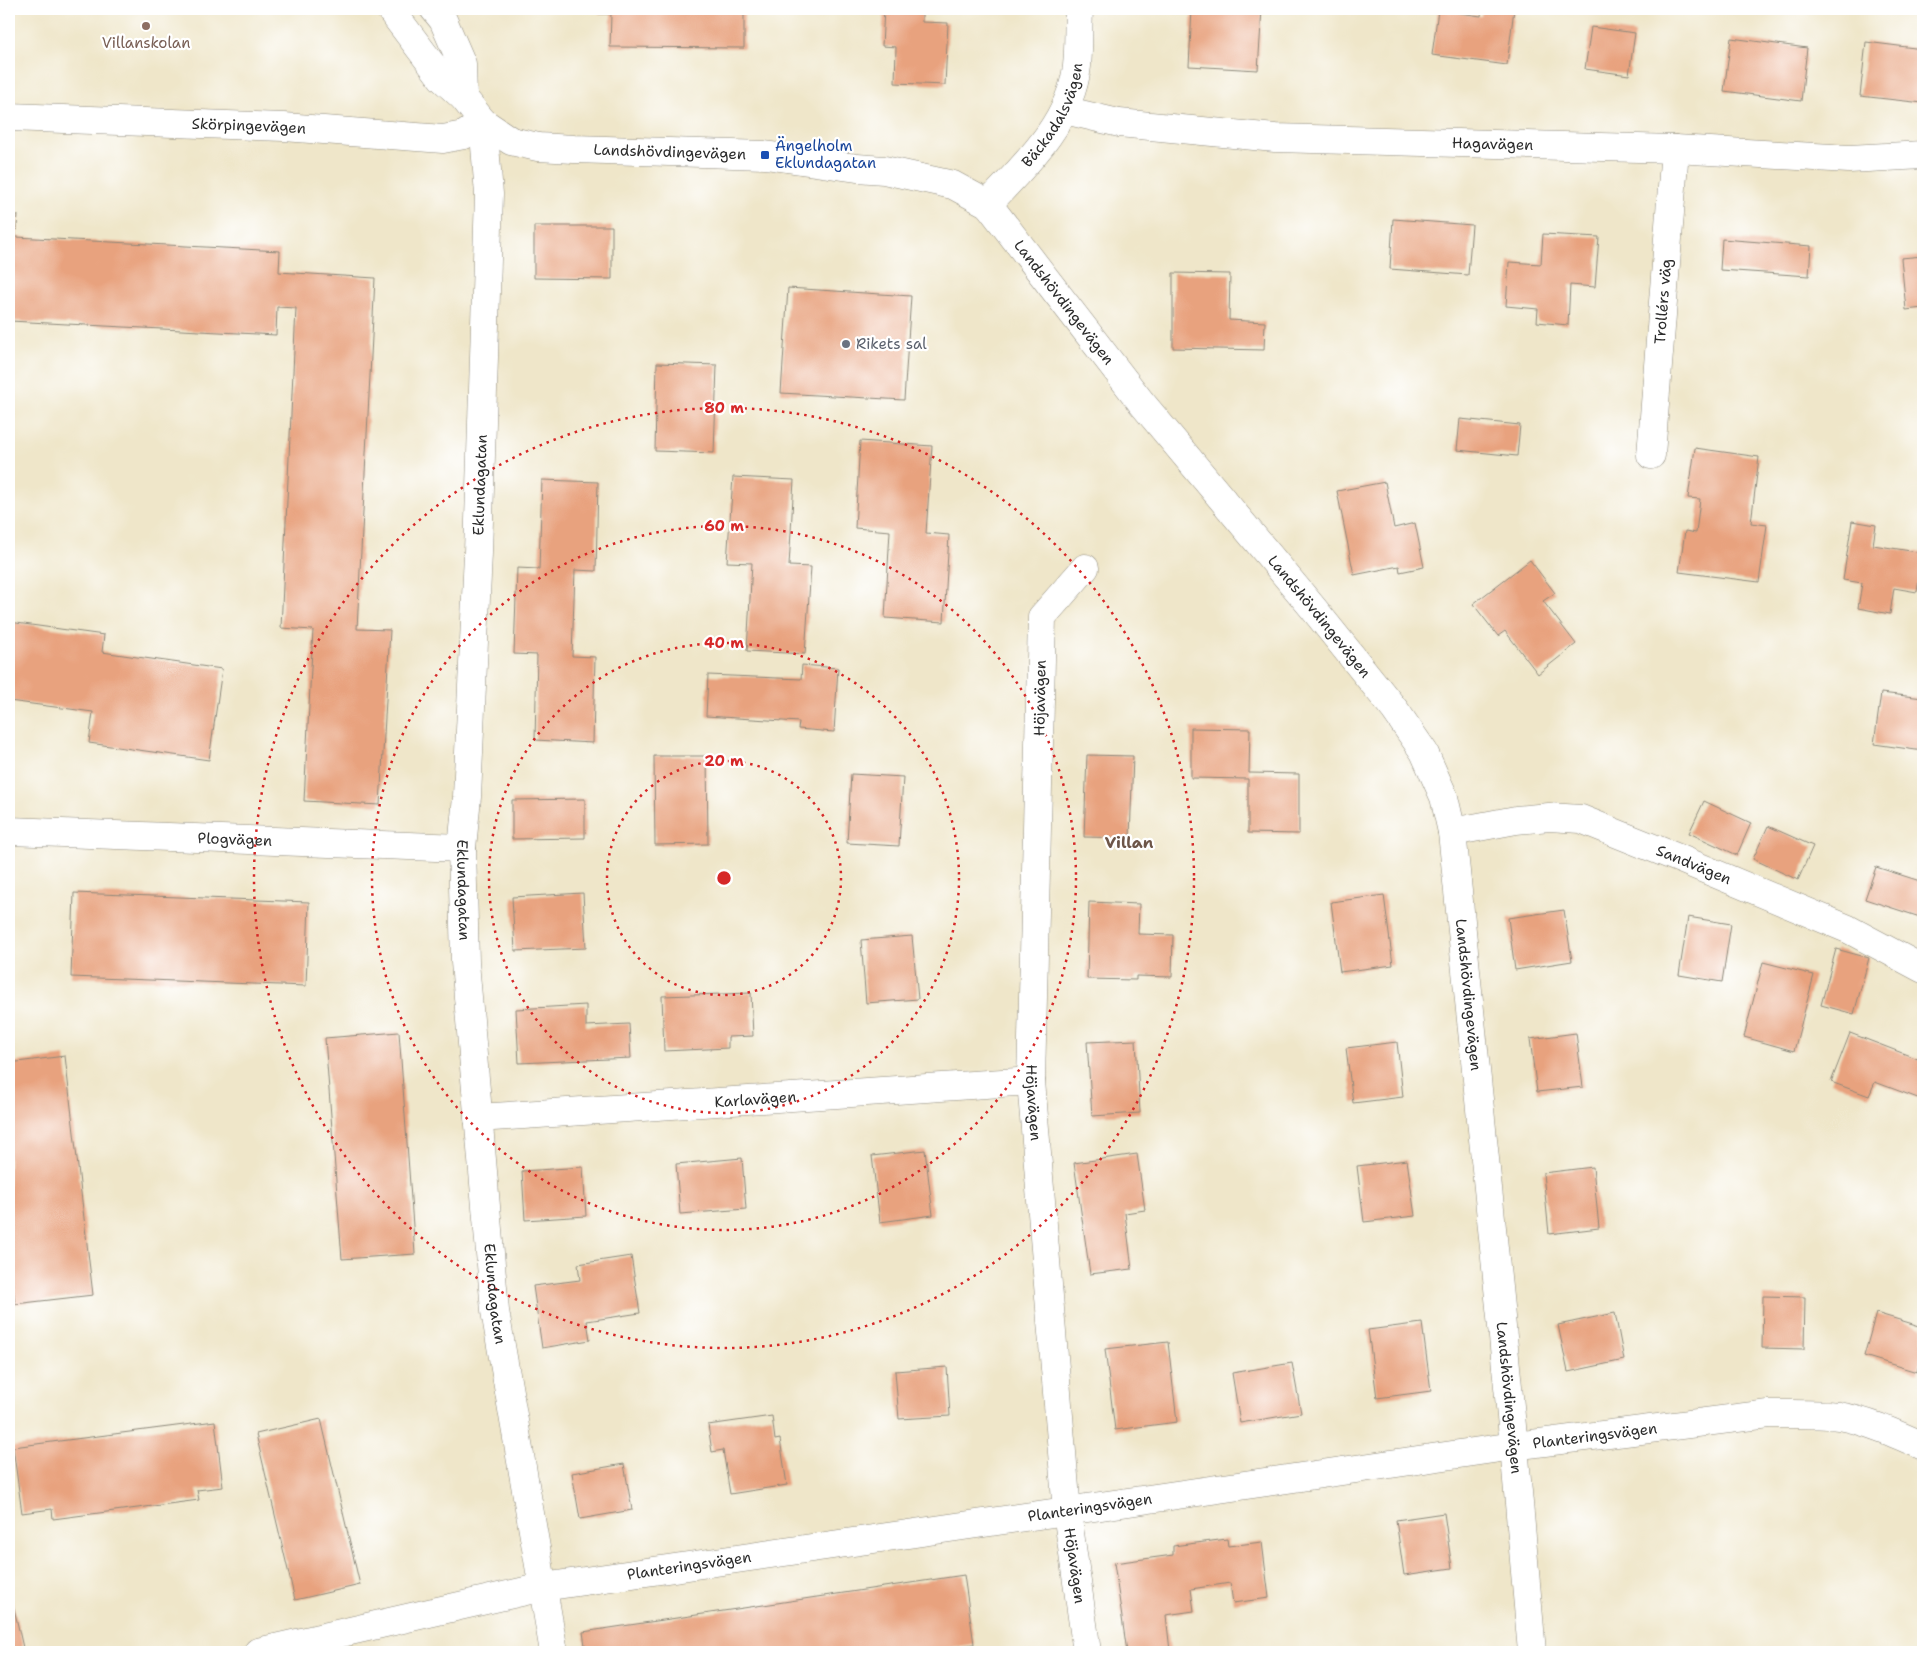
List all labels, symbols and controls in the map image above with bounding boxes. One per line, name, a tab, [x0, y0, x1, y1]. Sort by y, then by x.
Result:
marker: Villanskolan	[140, 20, 152, 32]
place label: Villanskolan	[102, 33, 190, 53]
street label: Bäckadalsvägen	[1017, 62, 1087, 172]
street label: Skörpingevägen	[191, 114, 307, 139]
street label: Hagavägen	[1452, 133, 1534, 155]
place label: Ängelholm Eklundagatan	[775, 136, 876, 173]
street label: Landshövdingevägen	[593, 140, 746, 164]
marker: Ängelholm Eklundagatan	[759, 149, 771, 161]
street label: Landshövdingevägen	[1009, 236, 1119, 369]
street label: Trollérs väg	[1650, 258, 1676, 345]
place label: Rikets sal	[856, 334, 927, 354]
marker: Rikets sal	[840, 338, 852, 350]
text: 80 m	[704, 398, 744, 418]
street label: Eklundagatan	[468, 434, 492, 536]
text: 60 m	[704, 516, 744, 536]
street label: Landshövdingevägen	[1263, 551, 1375, 682]
text: 40 m	[704, 633, 744, 653]
street label: Höjavägen	[1029, 660, 1051, 736]
text: 20 m	[704, 751, 744, 771]
street label: Plogvägen	[197, 828, 273, 851]
district label: Villan	[1105, 832, 1154, 853]
street label: Eklundagatan	[452, 839, 474, 941]
street label: Sandvägen	[1653, 840, 1734, 889]
centre of rings	[715, 869, 733, 887]
street label: Landshövdingevägen	[1451, 918, 1486, 1072]
street label: Höjavägen	[1021, 1064, 1046, 1141]
street label: Karlavägen	[714, 1087, 797, 1112]
street label: Eklundagatan	[479, 1243, 511, 1346]
street label: Landshövdingevägen	[1491, 1321, 1526, 1475]
street label: Planteringsvägen	[1531, 1418, 1658, 1454]
street label: Planteringsvägen	[1026, 1489, 1153, 1526]
street label: Höjavägen	[1059, 1526, 1090, 1605]
street label: Planteringsvägen	[626, 1547, 753, 1585]

